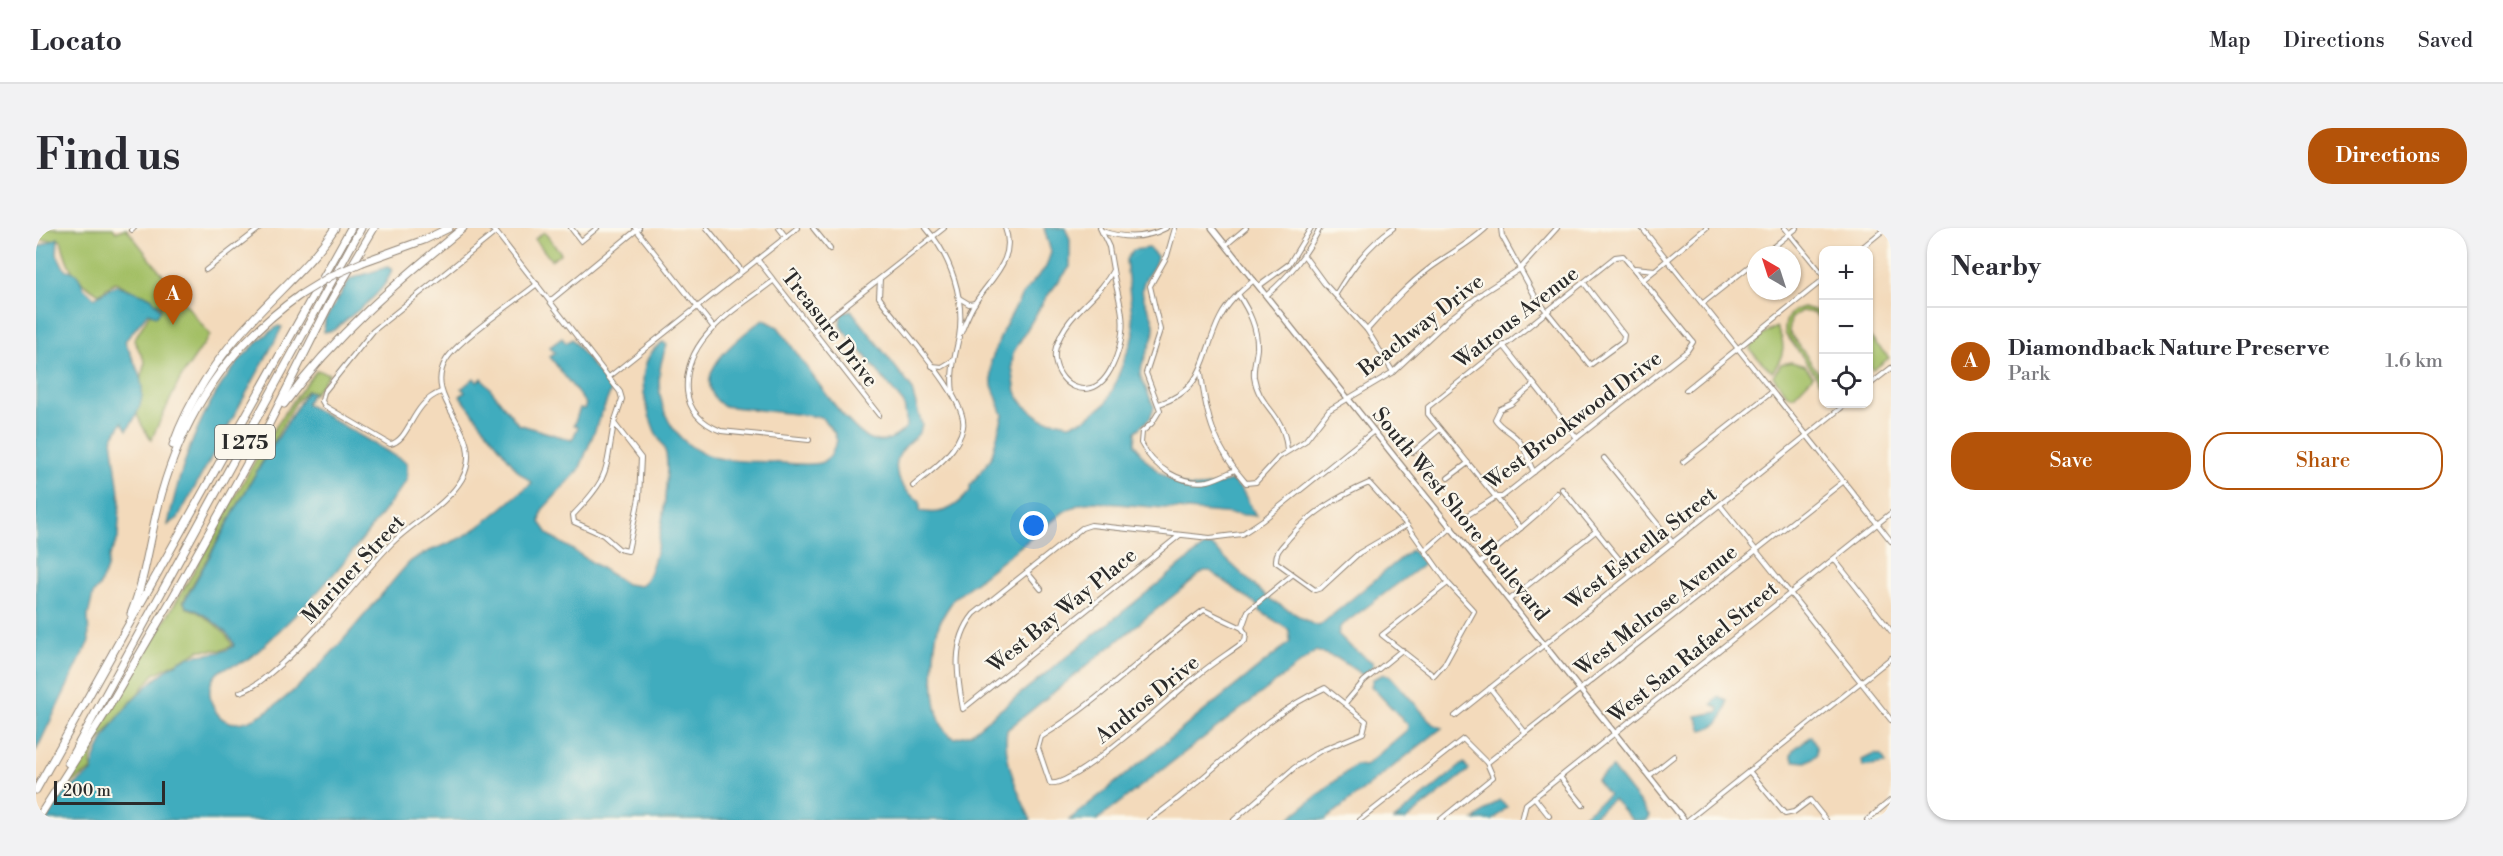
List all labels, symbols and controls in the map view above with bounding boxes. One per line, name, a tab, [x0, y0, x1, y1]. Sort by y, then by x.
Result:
text: Locato	[30, 24, 122, 59]
text: Map	[2209, 28, 2251, 54]
text: Directions	[2284, 28, 2385, 54]
text: Saved	[2418, 28, 2473, 54]
button: Directions	[2308, 128, 2467, 184]
text: Find us	[36, 130, 180, 183]
north arrow	[1747, 246, 1801, 300]
map controls	[1819, 246, 1873, 408]
button: +	[1819, 246, 1873, 300]
text: Nearby	[1951, 251, 2041, 283]
street label: Watrous Avenue	[1448, 261, 1584, 375]
street label: Treasure Drive	[775, 264, 883, 393]
street label: Beachway Drive	[1353, 269, 1489, 383]
pin: A	[154, 276, 192, 325]
button: −	[1819, 300, 1873, 354]
text: Diamondback Nature Preserve	[2008, 335, 2330, 362]
street label: West Brookwood Drive	[1479, 346, 1667, 497]
text: A	[1963, 349, 1978, 374]
text: 1.6 km	[2385, 349, 2443, 374]
button: locate	[1819, 354, 1873, 408]
text: Park	[2008, 362, 2050, 387]
street label: South West Shore Boulevard	[1366, 403, 1554, 627]
road number: I 275	[215, 425, 275, 459]
button: Save	[1951, 432, 2191, 490]
button: Share	[2203, 432, 2443, 490]
street label: West Estrella Street	[1560, 481, 1723, 617]
street label: Mariner Street	[297, 510, 411, 629]
your location	[1019, 511, 1048, 540]
street label: West Melrose Avenue	[1569, 539, 1743, 683]
street label: West Bay Way Place	[982, 543, 1142, 680]
street label: West San Rafael Street	[1603, 576, 1784, 730]
street label: Andros Drive	[1090, 650, 1205, 750]
scale bar	[54, 778, 165, 806]
text: 200 m	[63, 781, 111, 801]

